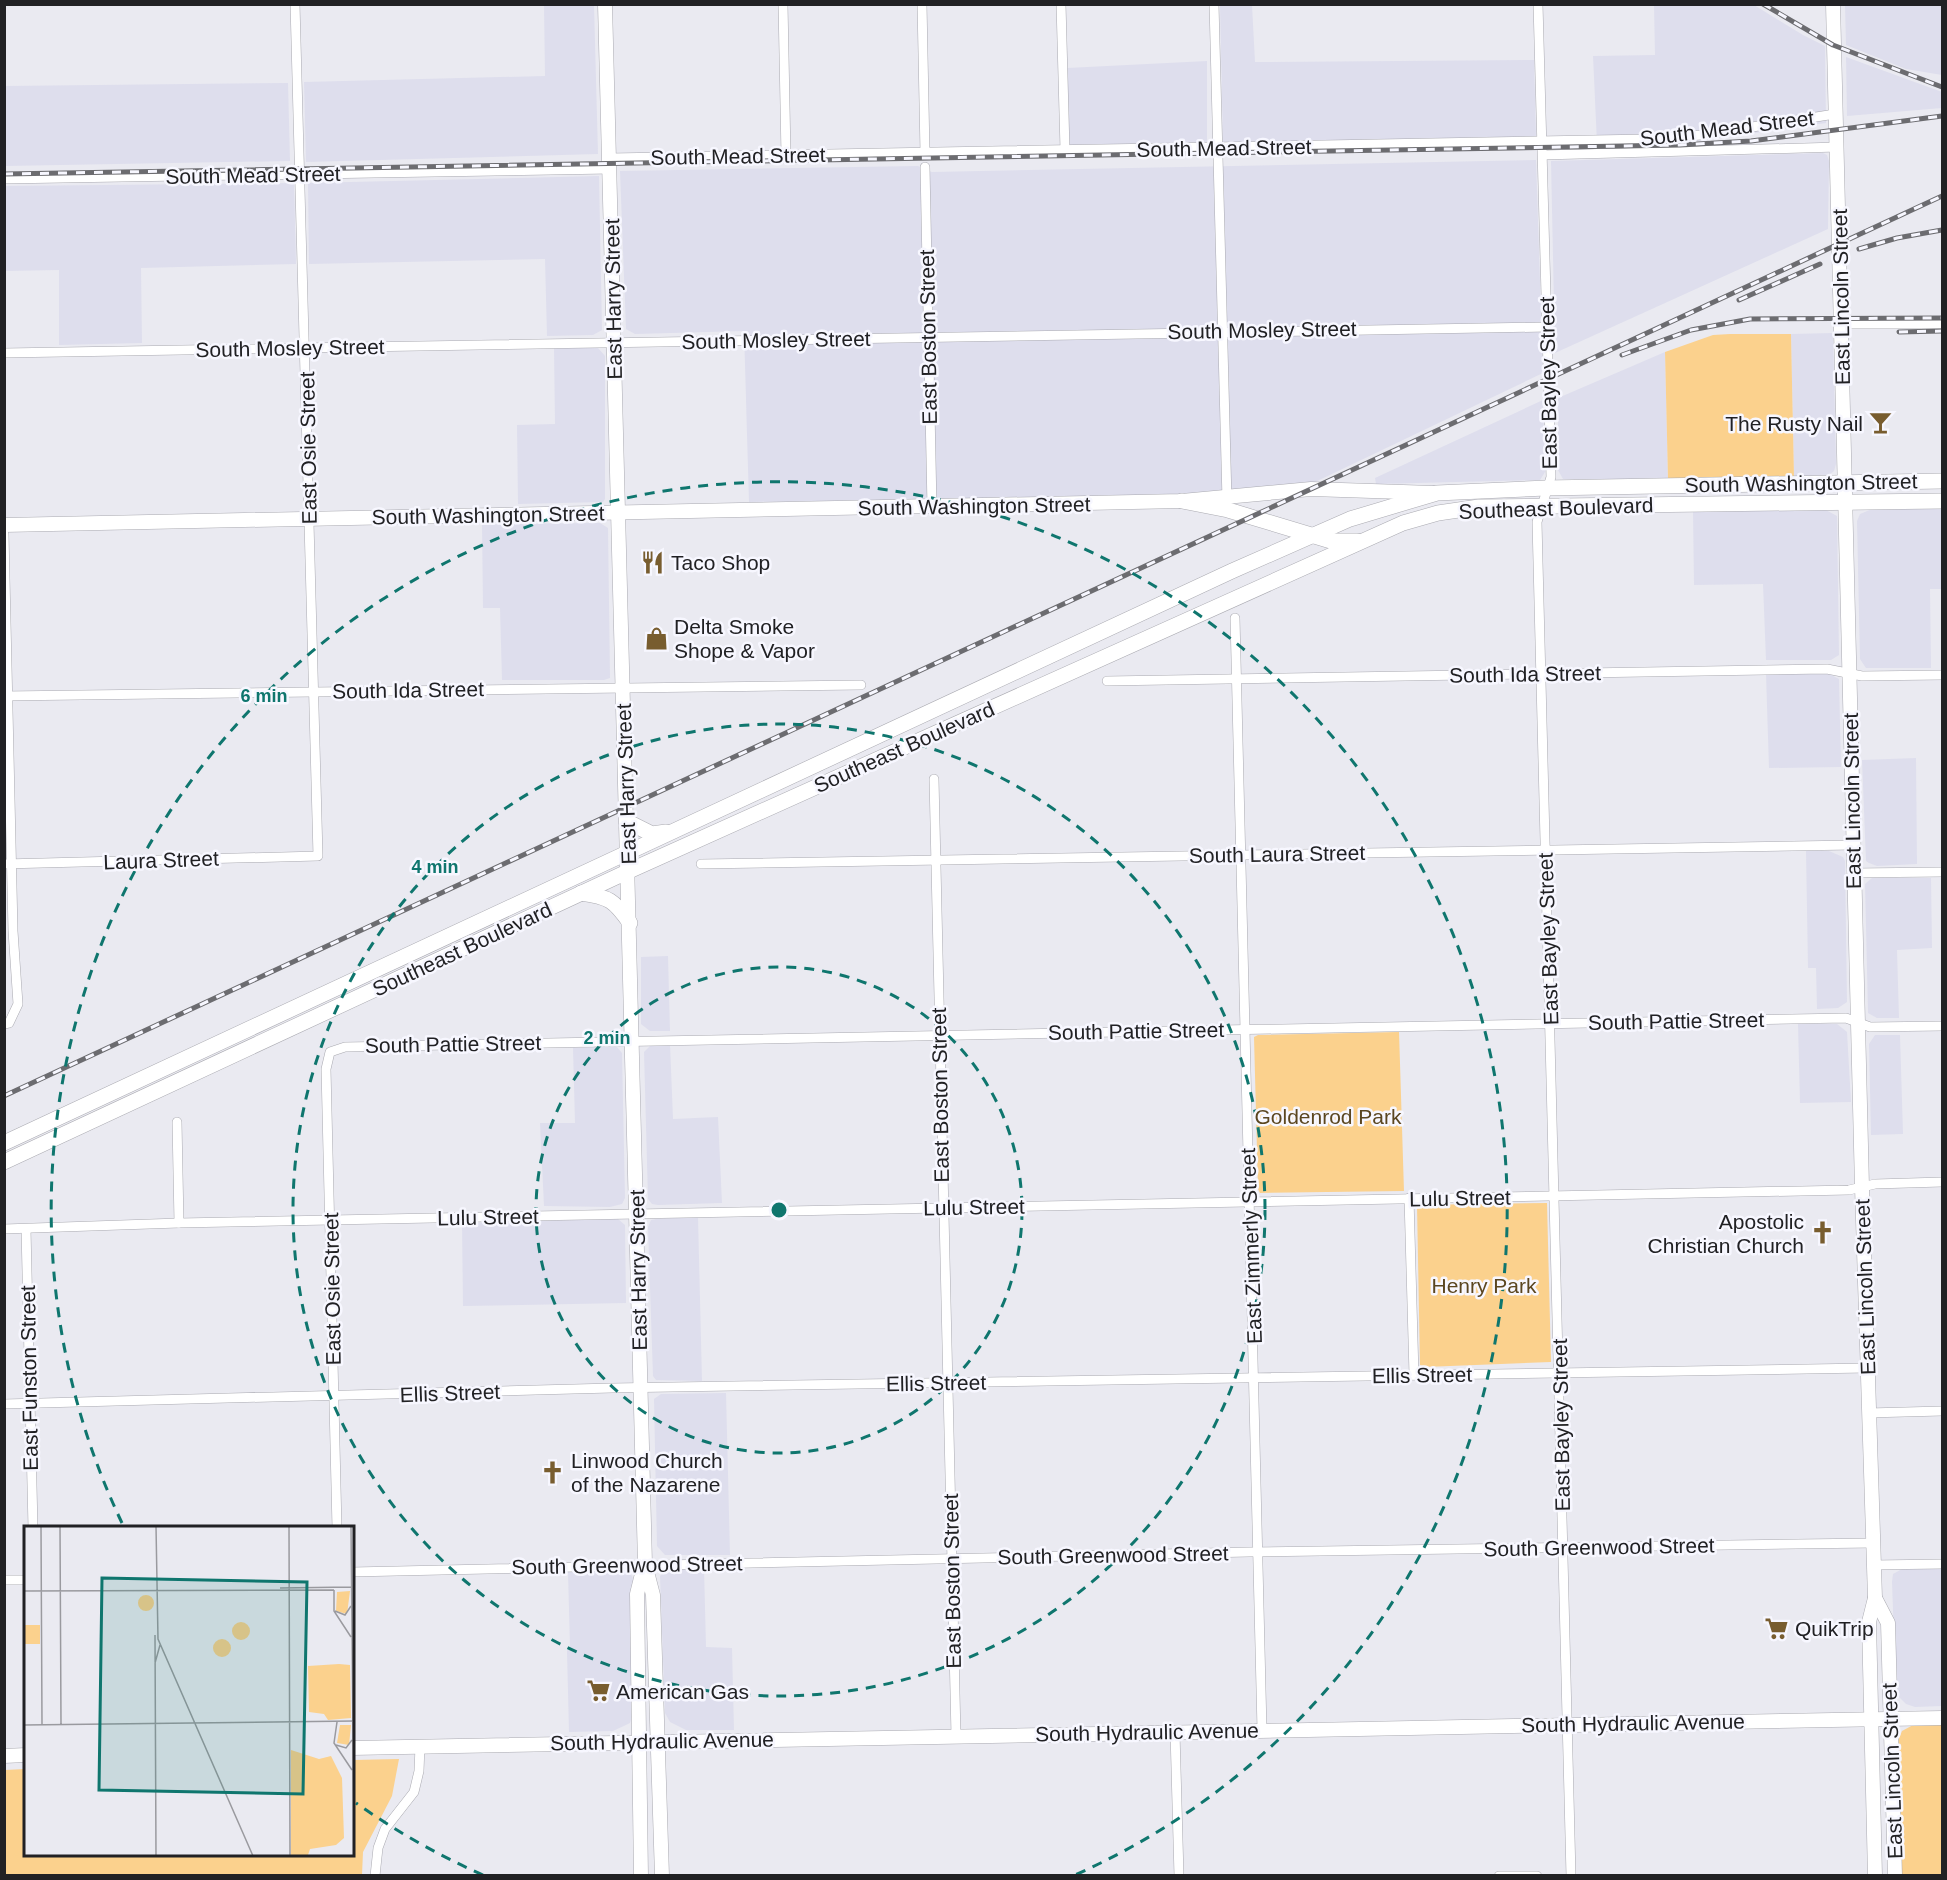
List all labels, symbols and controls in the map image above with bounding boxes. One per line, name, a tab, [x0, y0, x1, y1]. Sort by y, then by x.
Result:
street label: South Mead Street	[1639, 106, 1815, 150]
street label: South Mead Street	[1136, 135, 1312, 161]
street label: South Mead Street	[650, 143, 826, 169]
street label: South Mead Street	[165, 162, 341, 188]
street label: East Lincoln Street	[1828, 209, 1854, 385]
street label: East Harry Street	[600, 218, 626, 380]
street label: East Boston Street	[915, 249, 941, 425]
street label: East Bayley Street	[1535, 296, 1561, 470]
street label: South Mosley Street	[1167, 317, 1357, 343]
street label: South Mosley Street	[681, 327, 871, 353]
street label: South Mosley Street	[195, 335, 385, 361]
street label: East Osie Street	[295, 371, 321, 525]
bar icon: The Rusty Nail	[1868, 410, 1894, 436]
place label: The Rusty Nail	[1725, 412, 1863, 435]
street label: South Washington Street	[1684, 469, 1918, 497]
street label: South Washington Street	[857, 492, 1091, 520]
street label: Southeast Boulevard	[1458, 493, 1654, 523]
street label: South Washington Street	[371, 501, 605, 529]
restaurant icon: Taco Shop	[640, 549, 666, 575]
place label: Taco Shop	[671, 551, 770, 574]
place label: Delta Smoke Shope & Vapor	[674, 615, 815, 662]
shop icon: Delta Smoke Shope & Vapor	[643, 625, 669, 651]
street label: South Ida Street	[1449, 661, 1601, 687]
street label: South Ida Street	[332, 677, 484, 703]
text: 6 min	[240, 686, 288, 706]
street label: Southeast Boulevard	[810, 697, 998, 797]
street label: East Harry Street	[612, 703, 640, 865]
street label: East Lincoln Street	[1839, 713, 1865, 889]
street label: South Laura Street	[1189, 841, 1365, 867]
street label: Laura Street	[103, 846, 219, 874]
street label: East Bayley Street	[1533, 852, 1563, 1026]
text: 4 min	[411, 857, 459, 877]
street label: Southeast Boulevard	[369, 897, 555, 1001]
street label: East Boston Street	[927, 1007, 953, 1183]
street label: South Pattie Street	[1588, 1008, 1764, 1034]
street label: South Pattie Street	[1048, 1018, 1224, 1044]
text: 2 min	[583, 1028, 631, 1048]
street label: South Pattie Street	[365, 1031, 541, 1057]
park label: Goldenrod Park	[1254, 1105, 1402, 1128]
street label: East Zimmerly Street	[1236, 1147, 1266, 1344]
street label: Lulu Street	[1409, 1186, 1511, 1210]
street label: East Harry Street	[625, 1189, 651, 1351]
street label: Lulu Street	[923, 1195, 1025, 1219]
street label: East Lincoln Street	[1850, 1198, 1880, 1375]
centre of rings	[769, 1200, 789, 1220]
street label: Lulu Street	[437, 1205, 539, 1229]
place label: Apostolic Christian Church	[1648, 1210, 1804, 1257]
street label: East Osie Street	[319, 1212, 345, 1366]
church icon: Apostolic Christian Church	[1809, 1220, 1835, 1246]
park label: Henry Park	[1431, 1274, 1537, 1297]
street label: East Funston Street	[16, 1285, 42, 1471]
street label: East Bayley Street	[1548, 1338, 1574, 1512]
street label: Ellis Street	[1372, 1363, 1473, 1387]
street label: Ellis Street	[886, 1371, 987, 1395]
street label: Ellis Street	[399, 1380, 501, 1406]
place label: Linwood Church of the Nazarene	[571, 1449, 723, 1496]
church icon: Linwood Church of the Nazarene	[540, 1459, 566, 1485]
street label: East Boston Street	[939, 1493, 965, 1669]
inset map	[24, 1526, 354, 1856]
street label: South Greenwood Street	[1483, 1533, 1715, 1561]
street label: South Greenwood Street	[997, 1541, 1229, 1569]
street label: South Greenwood Street	[511, 1551, 743, 1579]
supermarket icon: QuikTrip	[1764, 1615, 1790, 1641]
place label: QuikTrip	[1795, 1617, 1874, 1640]
supermarket icon: American Gas	[585, 1678, 611, 1704]
place label: American Gas	[616, 1680, 749, 1703]
street label: East Lincoln Street	[1877, 1682, 1907, 1859]
street label: South Hydraulic Avenue	[1521, 1710, 1745, 1736]
street label: South Hydraulic Avenue	[1035, 1719, 1259, 1745]
street label: South Hydraulic Avenue	[550, 1728, 774, 1754]

